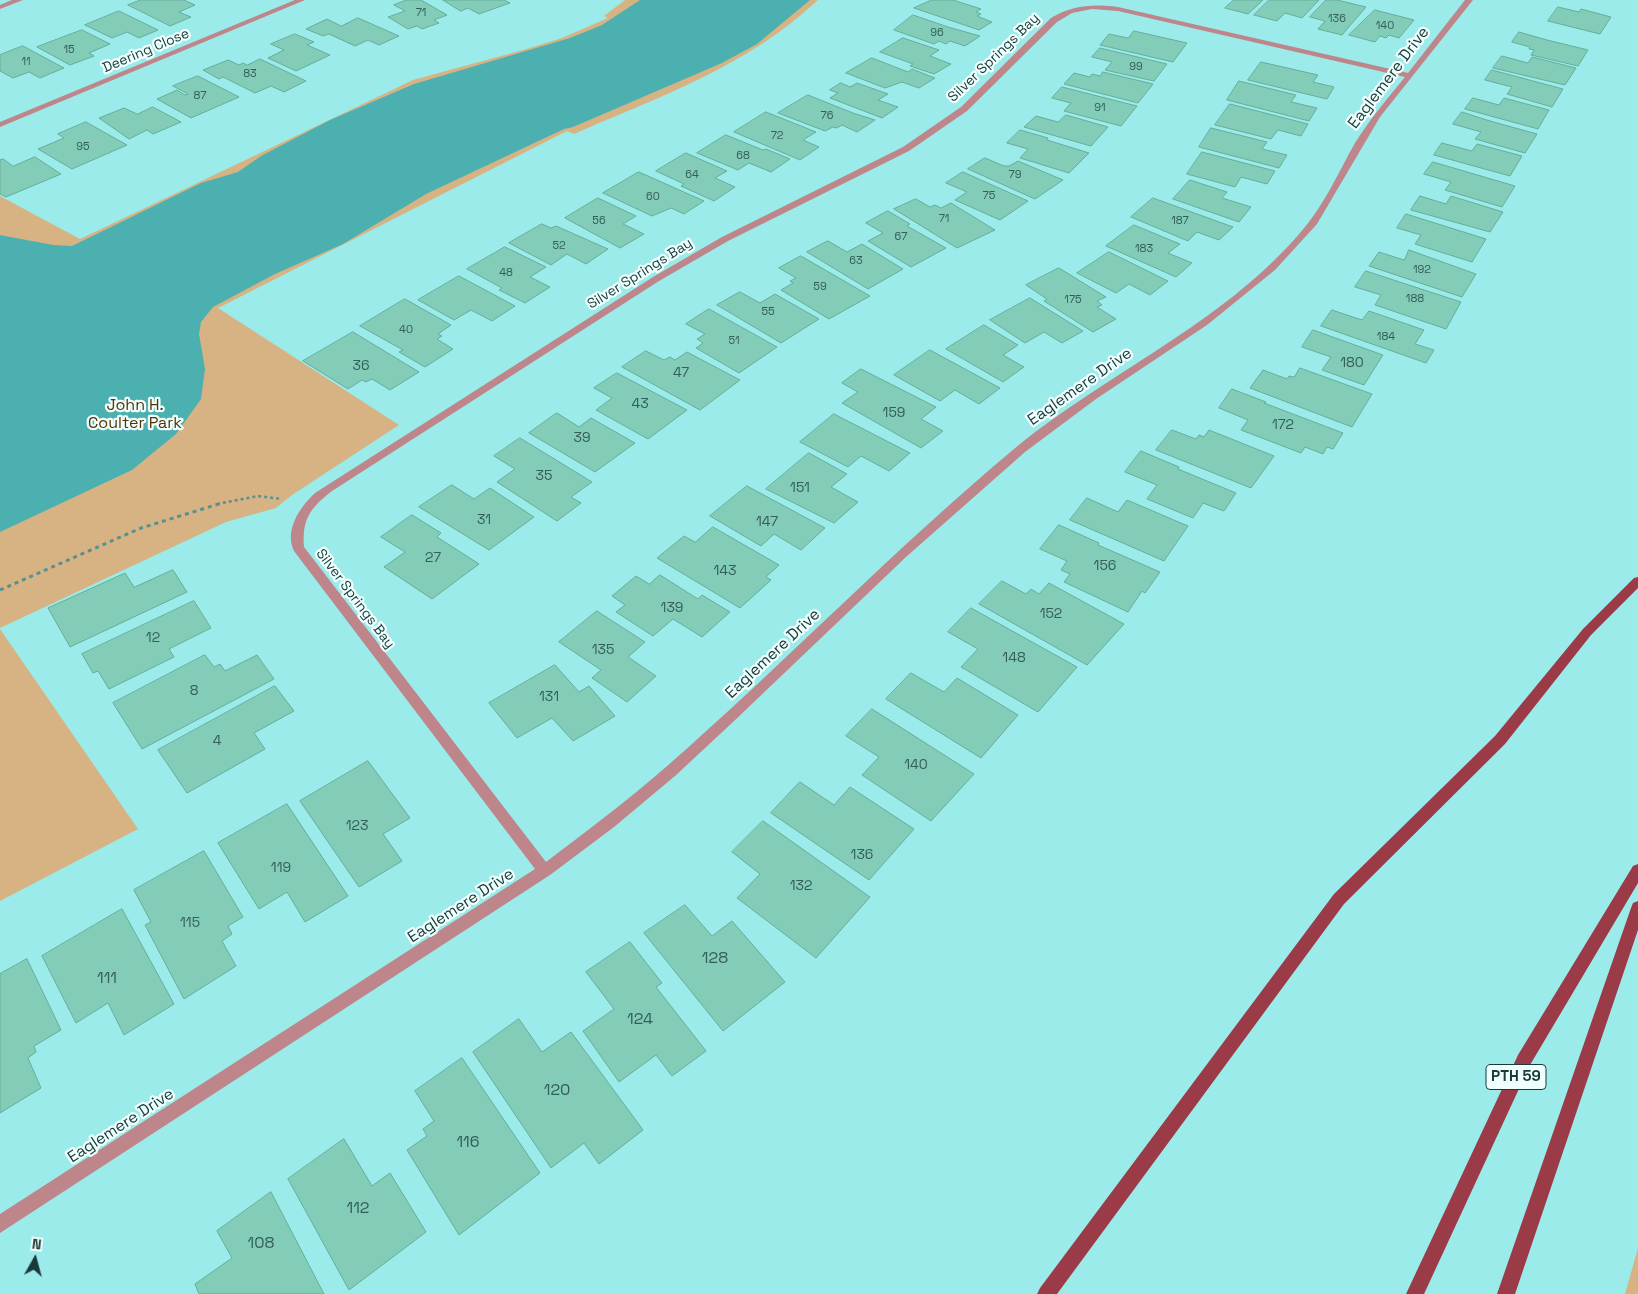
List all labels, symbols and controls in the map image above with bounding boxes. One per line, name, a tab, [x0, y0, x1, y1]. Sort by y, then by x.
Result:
house number: 71	[416, 6, 426, 20]
street label: Silver Springs Bay	[945, 10, 1043, 106]
house number: 136	[1328, 12, 1346, 26]
house number: 140	[1376, 19, 1394, 33]
street label: Eaglemere Drive	[1344, 23, 1434, 133]
street label: Deering Close	[100, 25, 192, 77]
house number: 96	[930, 26, 944, 40]
house number: 15	[63, 43, 75, 57]
house number: 11	[21, 55, 31, 69]
house number: 99	[1129, 60, 1143, 74]
house number: 83	[243, 67, 257, 81]
house number: 87	[194, 89, 206, 103]
house number: 91	[1094, 101, 1106, 115]
house number: 76	[821, 109, 833, 123]
house number: 72	[771, 129, 783, 143]
house number: 95	[76, 140, 90, 154]
house number: 68	[736, 149, 750, 163]
house number: 64	[685, 168, 699, 182]
house number: 79	[1009, 168, 1021, 182]
house number: 75	[983, 189, 995, 203]
house number: 60	[646, 190, 660, 204]
house number: 71	[939, 212, 949, 226]
house number: 56	[592, 214, 606, 228]
house number: 187	[1171, 214, 1189, 228]
house number: 67	[895, 230, 907, 244]
street label: Silver Springs Bay	[584, 235, 696, 313]
house number: 52	[552, 239, 566, 253]
house number: 183	[1135, 242, 1153, 256]
house number: 63	[849, 254, 863, 268]
house number: 192	[1413, 263, 1431, 277]
house number: 48	[499, 266, 513, 280]
house number: 59	[813, 280, 827, 294]
house number: 188	[1406, 292, 1424, 306]
house number: 175	[1064, 293, 1082, 307]
house number: 55	[761, 305, 775, 319]
house number: 40	[399, 323, 413, 337]
house number: 184	[1377, 330, 1395, 344]
house number: 51	[728, 334, 740, 348]
street label: Eaglemere Drive	[1024, 344, 1136, 430]
house number: 180	[1340, 355, 1364, 371]
house number: 36	[352, 358, 370, 374]
house number: 47	[673, 365, 689, 381]
park label: John H. Coulter Park	[88, 396, 182, 434]
house number: 43	[631, 396, 649, 412]
house number: 159	[883, 405, 905, 421]
house number: 172	[1272, 417, 1294, 433]
house number: 39	[573, 430, 591, 446]
house number: 35	[536, 468, 552, 484]
house number: 151	[790, 480, 810, 496]
house number: 31	[477, 512, 491, 528]
house number: 147	[756, 514, 778, 530]
street label: Silver Springs Bay	[312, 546, 398, 652]
house number: 27	[425, 550, 441, 566]
house number: 156	[1094, 558, 1116, 574]
house number: 143	[713, 563, 737, 579]
house number: 139	[661, 600, 683, 616]
street label: Eaglemere Drive	[722, 605, 824, 703]
house number: 152	[1040, 606, 1062, 622]
house number: 12	[146, 630, 160, 646]
house number: 135	[592, 642, 614, 658]
house number: 148	[1002, 650, 1026, 666]
house number: 8	[190, 683, 198, 699]
house number: 131	[539, 689, 559, 705]
house number: 4	[213, 733, 221, 749]
house number: 140	[904, 757, 928, 773]
house number: 123	[346, 818, 368, 834]
house number: 136	[851, 847, 873, 863]
house number: 119	[271, 860, 291, 876]
street label: Eaglemere Drive	[404, 865, 518, 947]
house number: 132	[790, 878, 812, 894]
house number: 115	[180, 915, 200, 931]
house number: 128	[702, 949, 728, 969]
house number: 111	[97, 969, 117, 989]
house number: 124	[627, 1010, 653, 1030]
road number: PTH 59	[1486, 1064, 1546, 1090]
house number: 120	[544, 1081, 570, 1101]
street label: Eaglemere Drive	[64, 1085, 178, 1167]
house number: 116	[456, 1133, 480, 1153]
house number: 112	[346, 1199, 370, 1219]
north arrow	[10, 1234, 60, 1284]
house number: 108	[248, 1234, 274, 1254]
text: N	[31, 1235, 43, 1254]

